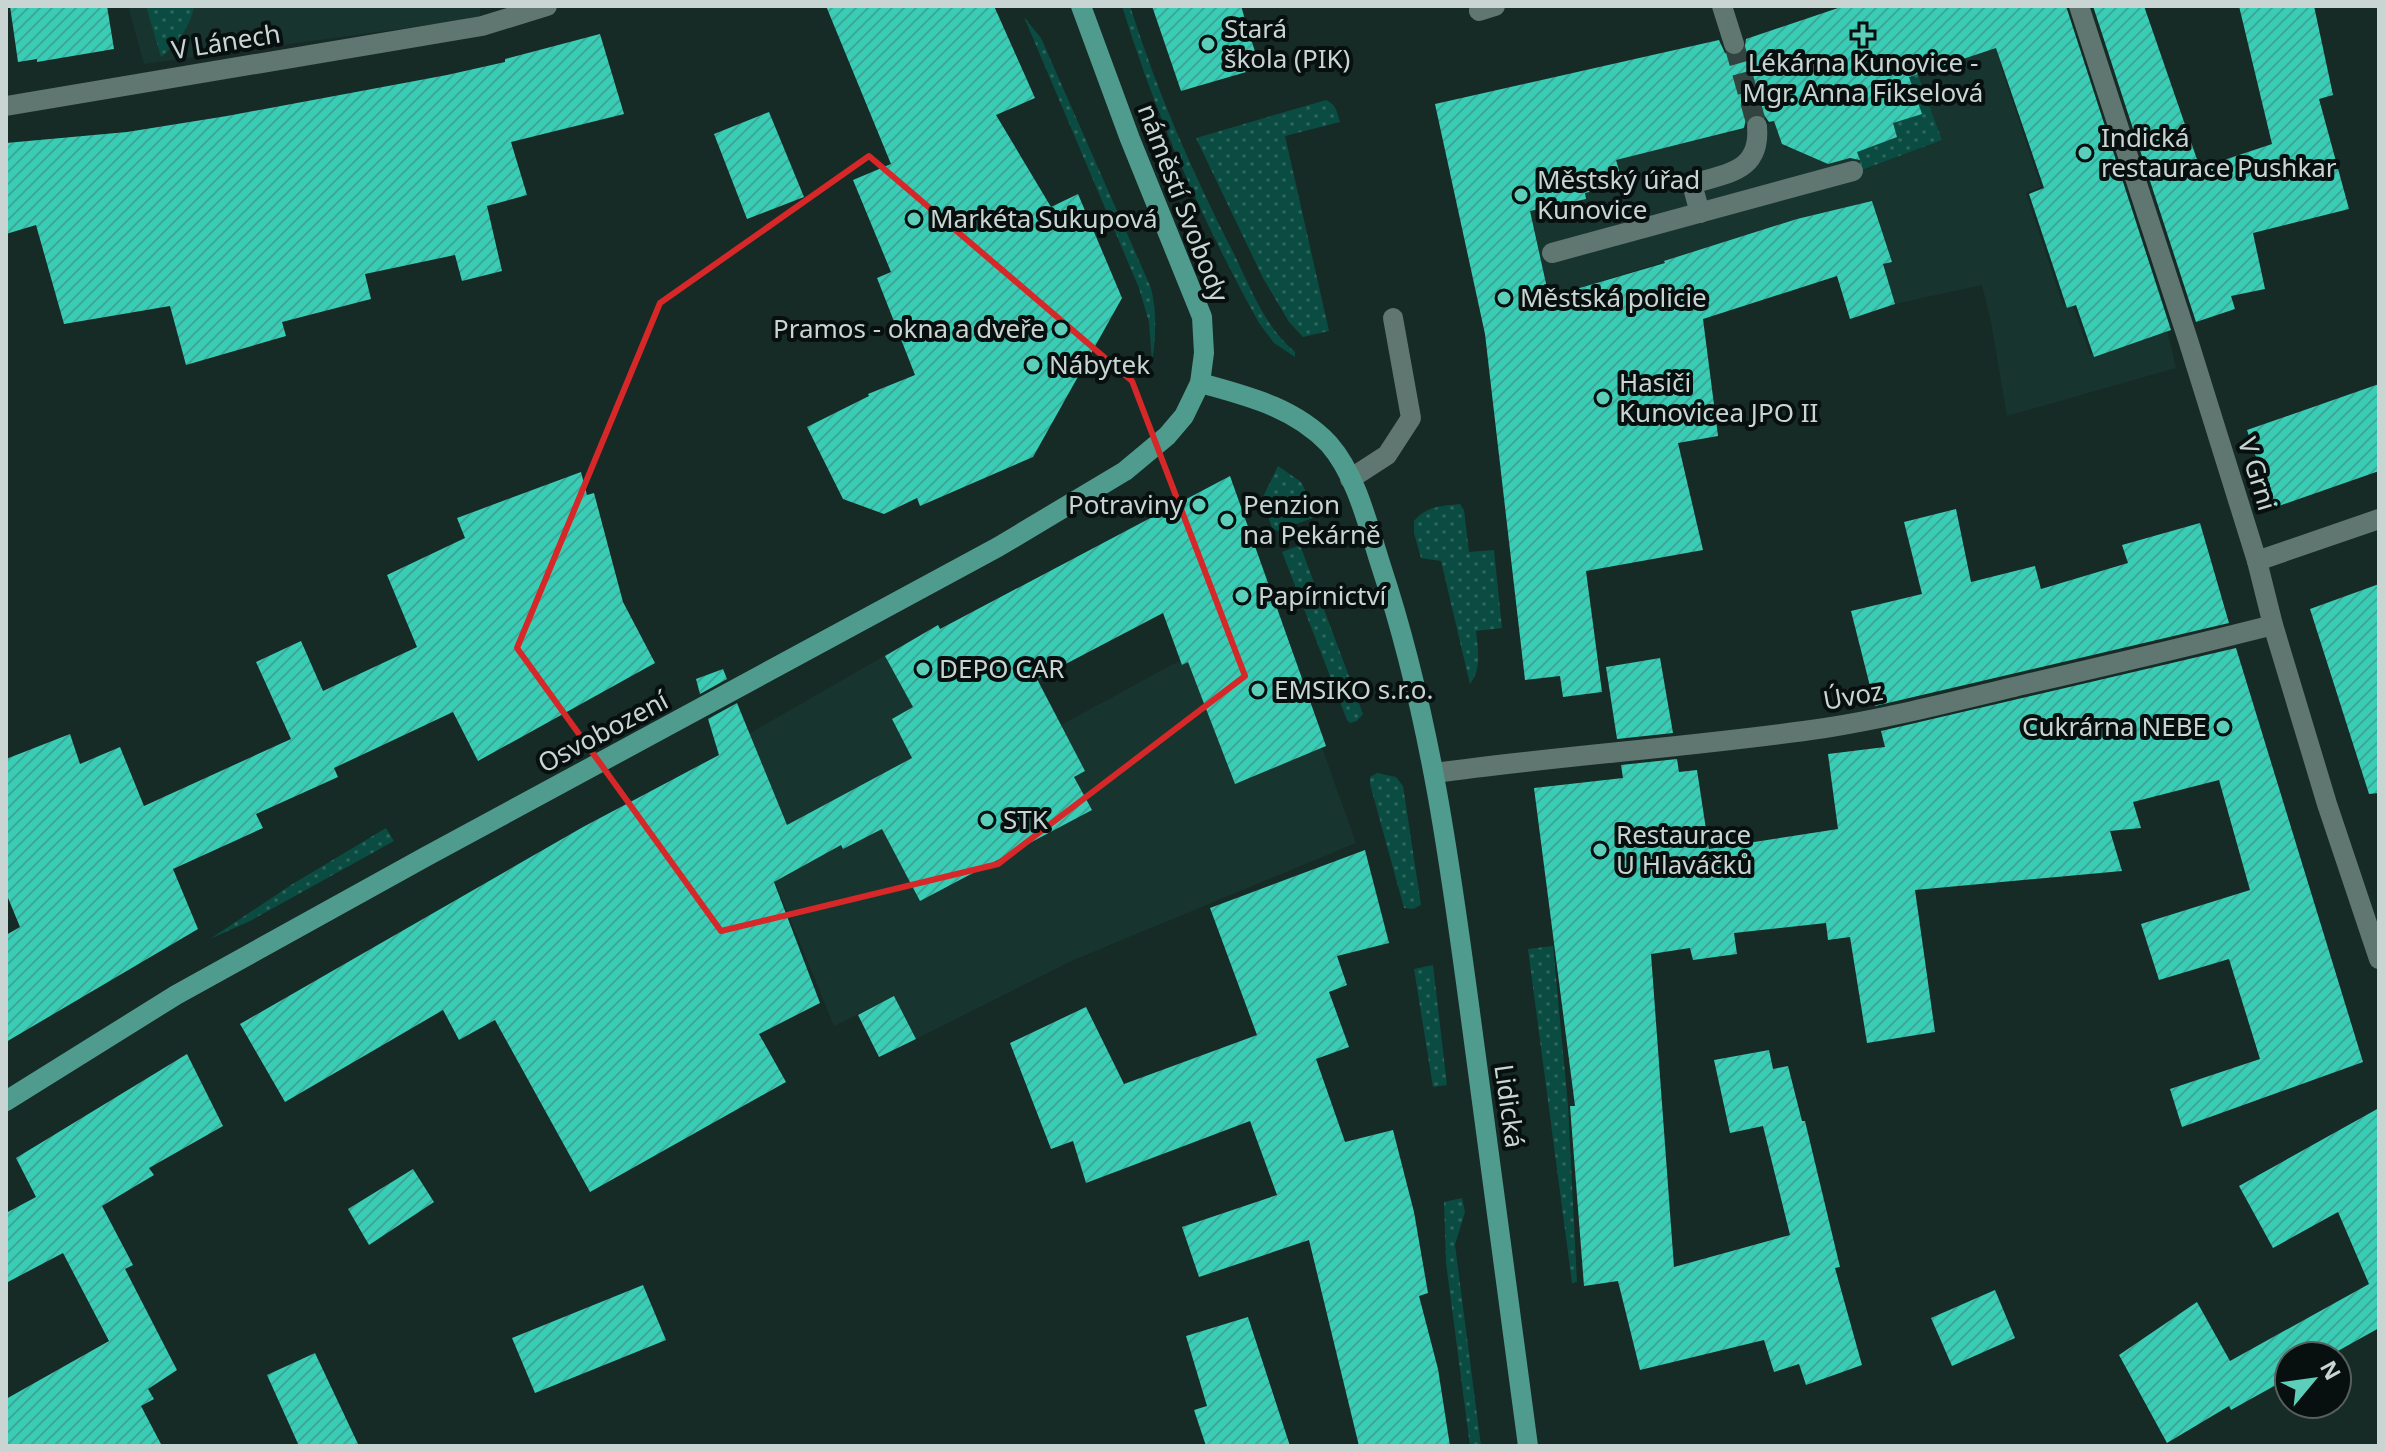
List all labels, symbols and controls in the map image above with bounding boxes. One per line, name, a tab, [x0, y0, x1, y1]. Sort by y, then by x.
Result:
place label: Stará škola (PIK)	[1224, 10, 1350, 76]
street label: V Lánech	[169, 15, 283, 67]
marker: Lékárna Kunovice - Mgr. Anna Fikselová	[1854, 26, 1872, 44]
marker: Stará škola (PIK)	[1199, 35, 1217, 53]
place label: Lékárna Kunovice - Mgr. Anna Fikselová	[1743, 44, 1983, 110]
street label: náměstí Svobody	[1130, 99, 1238, 307]
place label: Indická restaurace Pushkar	[2101, 119, 2337, 185]
marker: Indická restaurace Pushkar	[2076, 144, 2094, 162]
place label: Městský úřad Kunovice	[1537, 161, 1700, 227]
marker: Městský úřad Kunovice	[1512, 186, 1530, 204]
place label: Markéta Sukupová	[930, 200, 1157, 236]
marker: Markéta Sukupová	[905, 210, 923, 228]
place label: Městská policie	[1520, 279, 1707, 315]
marker: Městská policie	[1495, 289, 1513, 307]
place label: Pramos - okna a dveře	[773, 310, 1045, 346]
marker: Pramos - okna a dveře	[1052, 320, 1070, 338]
place label: Nábytek	[1049, 346, 1150, 382]
marker: Nábytek	[1024, 356, 1042, 374]
place label: Hasiči Kunovicea JPO II	[1619, 364, 1818, 430]
marker: Hasiči Kunovicea JPO II	[1594, 389, 1612, 407]
street label: V Grni	[2230, 433, 2286, 515]
place label: Potraviny	[1068, 486, 1184, 522]
place label: Penzion na Pekárně	[1243, 486, 1381, 552]
marker: Potraviny	[1190, 496, 1208, 514]
marker: Penzion na Pekárně	[1218, 511, 1236, 529]
place label: Papírnictví	[1258, 577, 1388, 613]
marker: Papírnictví	[1233, 587, 1251, 605]
place label: DEPO CAR	[939, 650, 1064, 686]
marker: DEPO CAR	[914, 660, 932, 678]
place label: EMSIKO s.r.o.	[1274, 671, 1433, 707]
street label: Úvoz	[1820, 672, 1885, 718]
street label: Osvobození	[531, 681, 675, 781]
marker: EMSIKO s.r.o.	[1249, 681, 1267, 699]
place label: Cukrárna NEBE	[2022, 708, 2207, 744]
marker: Cukrárna NEBE	[2214, 718, 2232, 736]
place label: STK	[1003, 801, 1049, 837]
marker: STK	[978, 811, 996, 829]
place label: Restaurace U Hlaváčků	[1616, 816, 1753, 882]
marker: Restaurace U Hlaváčků	[1591, 841, 1609, 859]
street label: Lidická	[1486, 1062, 1534, 1150]
north arrow	[2273, 1340, 2353, 1420]
text: N	[2314, 1355, 2349, 1385]

